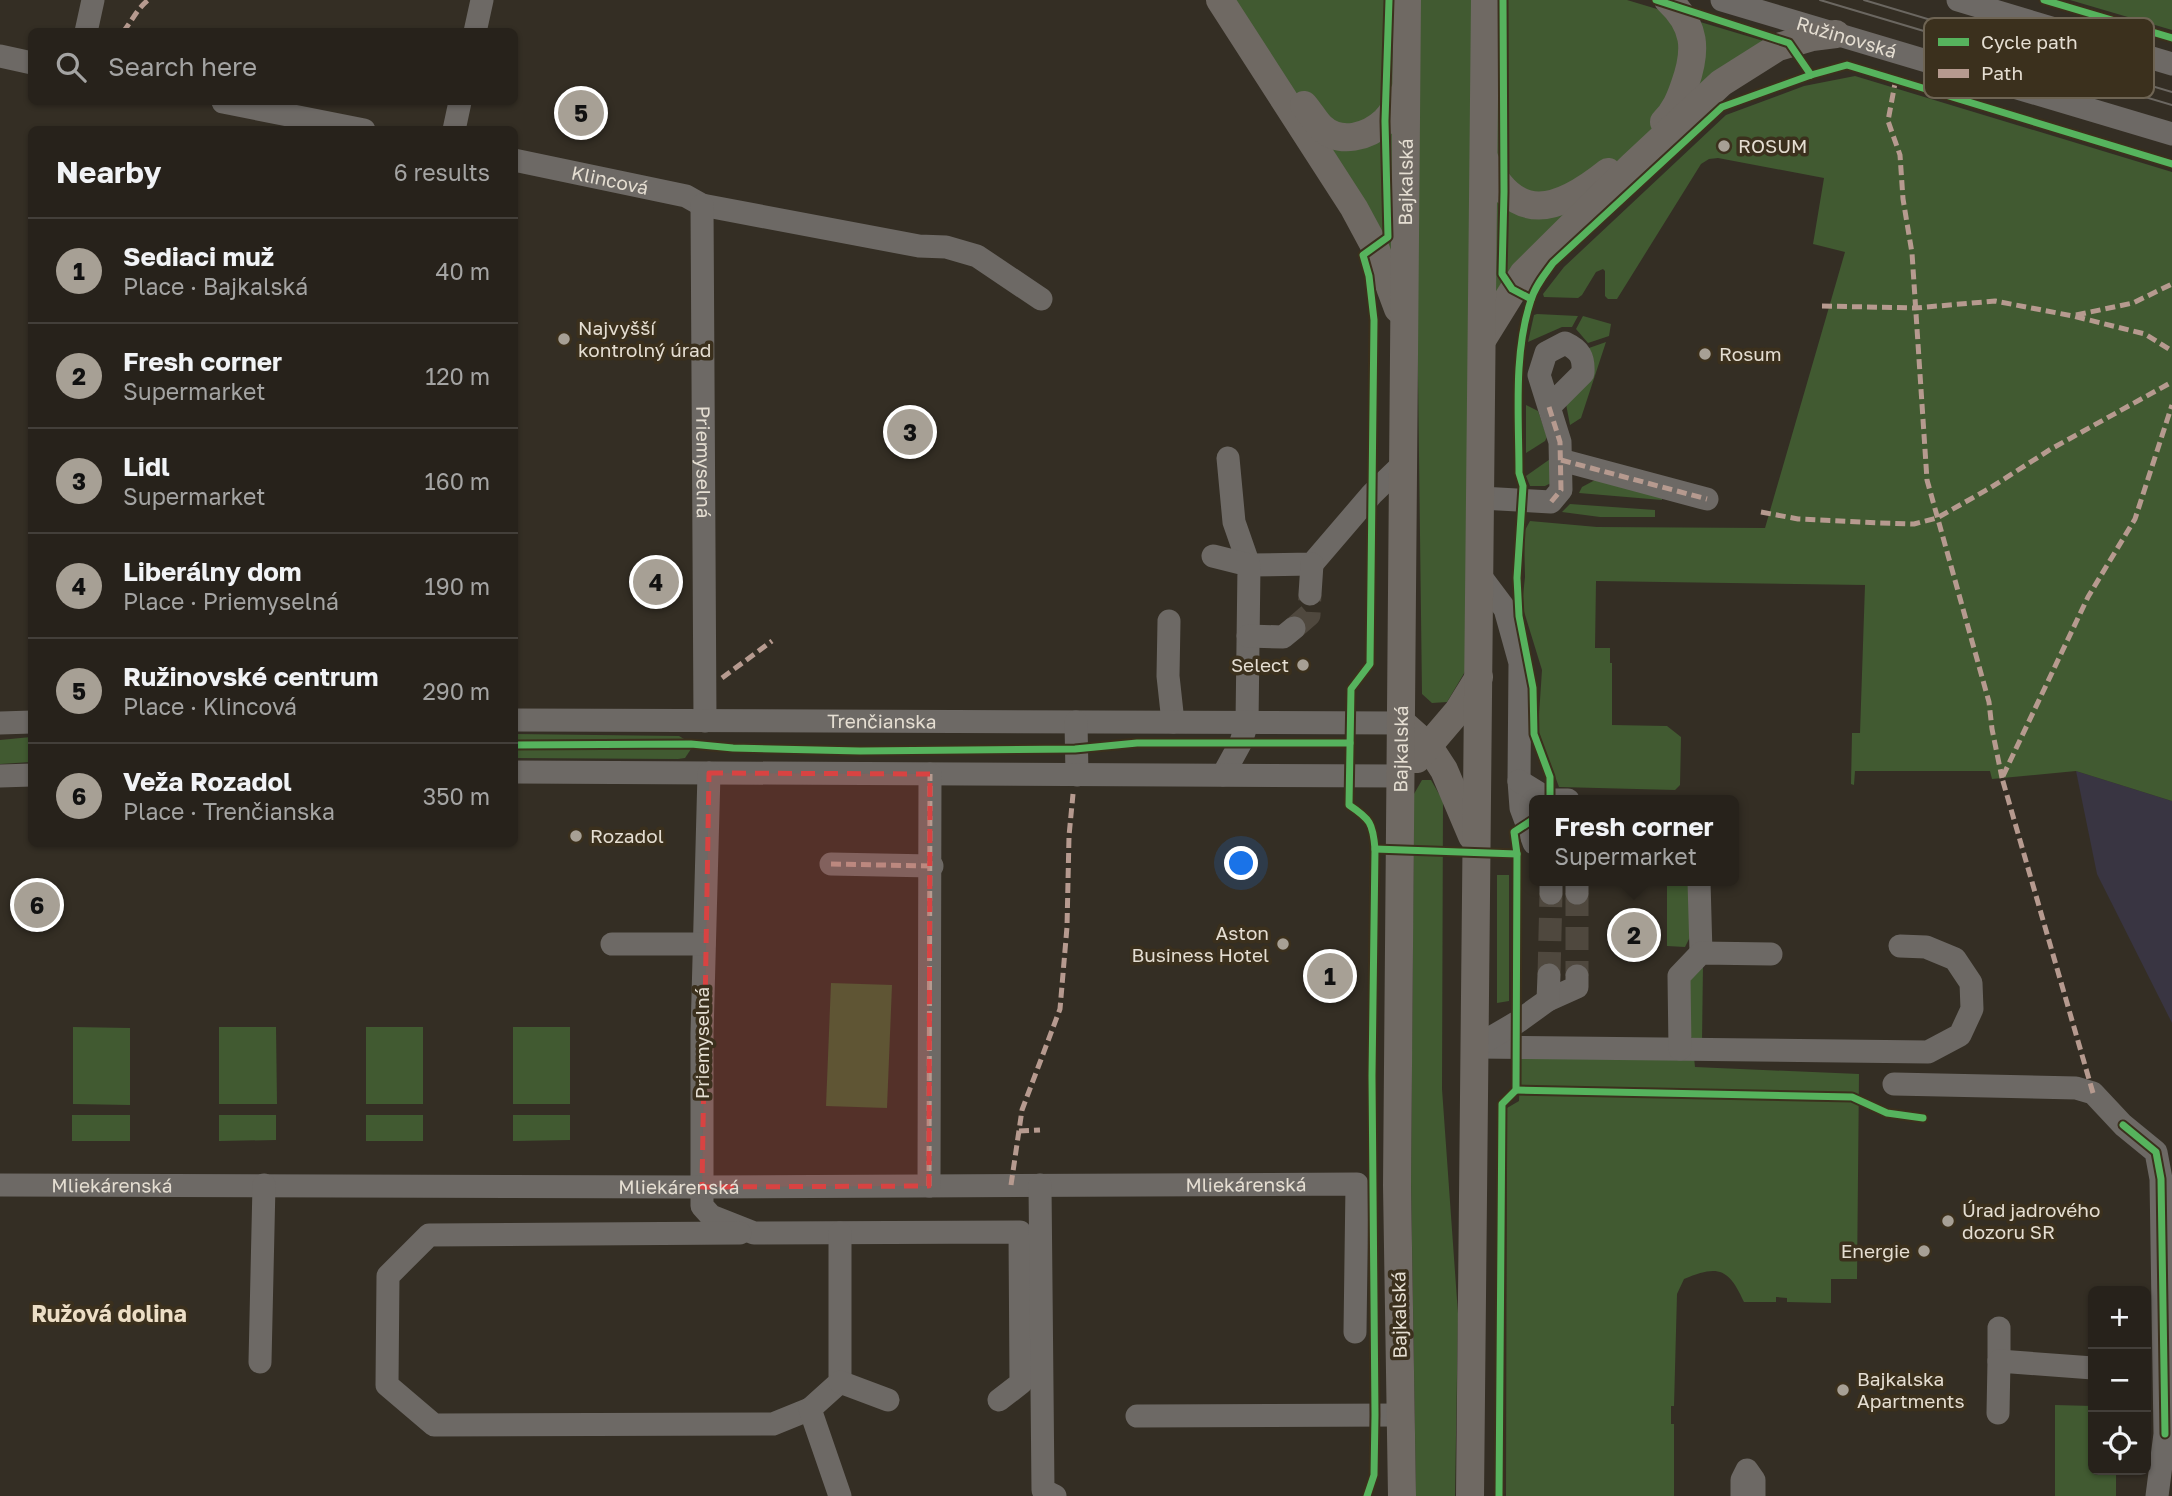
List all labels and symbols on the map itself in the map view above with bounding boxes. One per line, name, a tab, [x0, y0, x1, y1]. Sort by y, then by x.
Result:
street label: Ružinovská	[1794, 11, 1900, 62]
legend	[1924, 18, 2154, 98]
text: Cycle path	[1981, 30, 2078, 53]
text: Path	[1981, 61, 2023, 84]
pin: 5	[558, 87, 604, 139]
place label: ROSUM	[1738, 134, 1807, 157]
street label: Bajkalská	[1393, 138, 1417, 226]
marker: ROSUM	[1716, 138, 1732, 154]
street label: Klincová	[569, 160, 651, 199]
place label: Najvyšší kontrolný úrad	[578, 316, 711, 361]
marker: Najvyšší kontrolný úrad	[556, 331, 572, 347]
place label: Rosum	[1719, 342, 1782, 365]
marker: Rosum	[1697, 346, 1713, 362]
street label: Priemyselná	[692, 406, 716, 518]
pin: 3	[887, 406, 933, 458]
pin: 4	[633, 556, 679, 608]
place label: Select	[1231, 653, 1289, 676]
marker: Select	[1295, 657, 1311, 673]
street label: Bajkalská	[1388, 705, 1412, 793]
street label: Trenčianska	[827, 709, 937, 732]
place label: Rozadol	[590, 824, 664, 847]
marker: Rozadol	[568, 828, 584, 844]
your location	[1224, 846, 1258, 880]
pin: 6	[14, 879, 60, 931]
pin: 2	[1611, 909, 1657, 961]
place label: Aston Business Hotel	[1131, 921, 1269, 966]
marker: Aston Business Hotel	[1275, 936, 1291, 952]
pin: 1	[1307, 950, 1353, 1002]
street label: Priemyselná	[690, 987, 713, 1099]
street label: Mliekárenská	[1185, 1172, 1307, 1196]
street label: Mliekárenská	[51, 1173, 173, 1196]
street label: Mliekárenská	[618, 1175, 740, 1198]
place label: Úrad jadrového dozoru SR	[1962, 1198, 2100, 1243]
marker: Úrad jadrového dozoru SR	[1940, 1213, 1956, 1229]
place label: Energie	[1841, 1239, 1910, 1262]
marker: Energie	[1916, 1243, 1932, 1259]
street label: Bajkalská	[1386, 1271, 1411, 1359]
district label: Ružová dolina	[31, 1299, 187, 1327]
place label: Bajkalska Apartments	[1857, 1367, 1965, 1412]
marker: Bajkalska Apartments	[1835, 1382, 1851, 1398]

